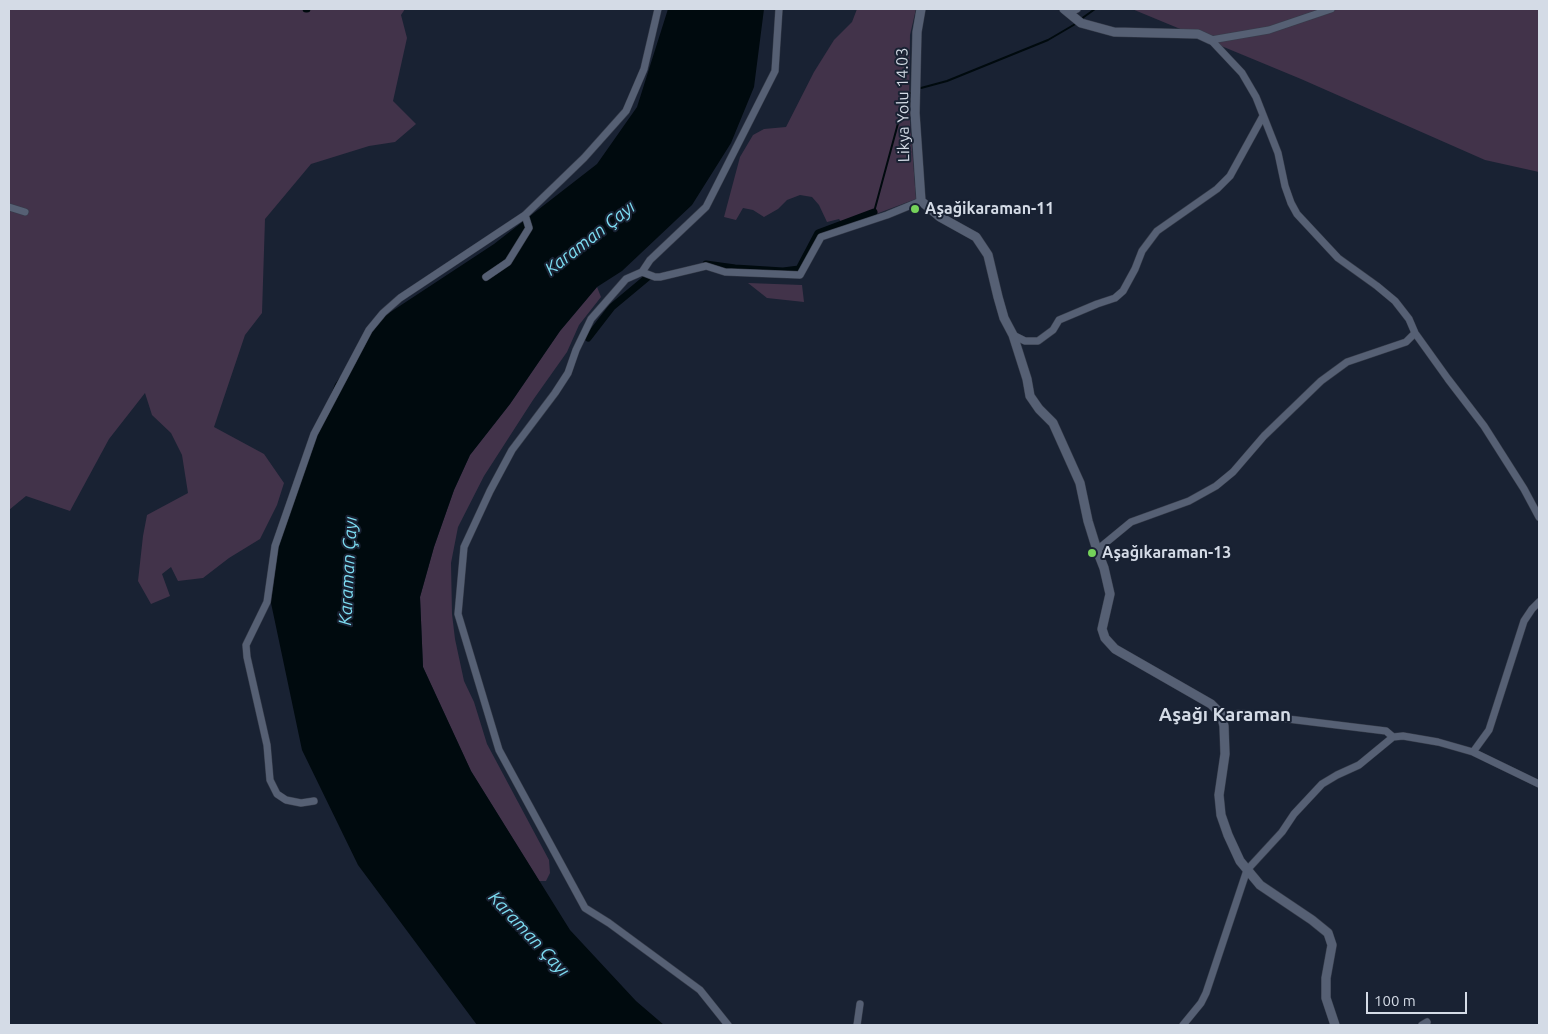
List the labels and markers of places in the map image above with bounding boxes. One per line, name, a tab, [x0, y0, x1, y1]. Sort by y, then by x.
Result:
place label: Aşağikaraman-11	[925, 199, 1054, 219]
marker: Aşağikaraman-11	[909, 203, 921, 215]
place label: Aşağıkaraman-13	[1102, 543, 1231, 563]
marker: Aşağıkaraman-13	[1086, 547, 1098, 559]

